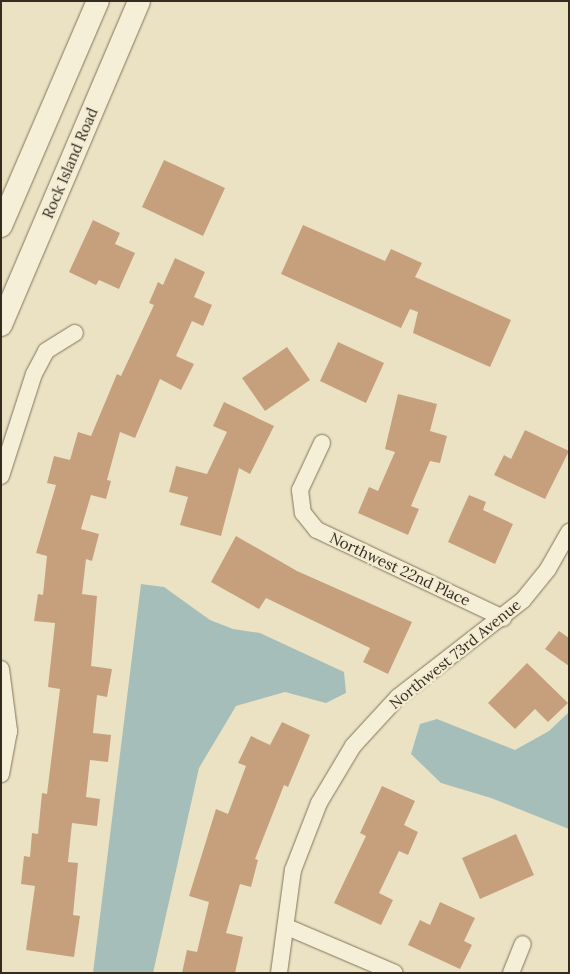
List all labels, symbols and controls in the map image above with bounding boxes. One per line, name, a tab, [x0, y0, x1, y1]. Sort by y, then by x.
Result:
street label: Rock Island Road	[39, 105, 101, 221]
street label: Northwest 22nd Place	[327, 529, 473, 609]
street label: Northwest 73rd Avenue	[386, 596, 524, 712]

